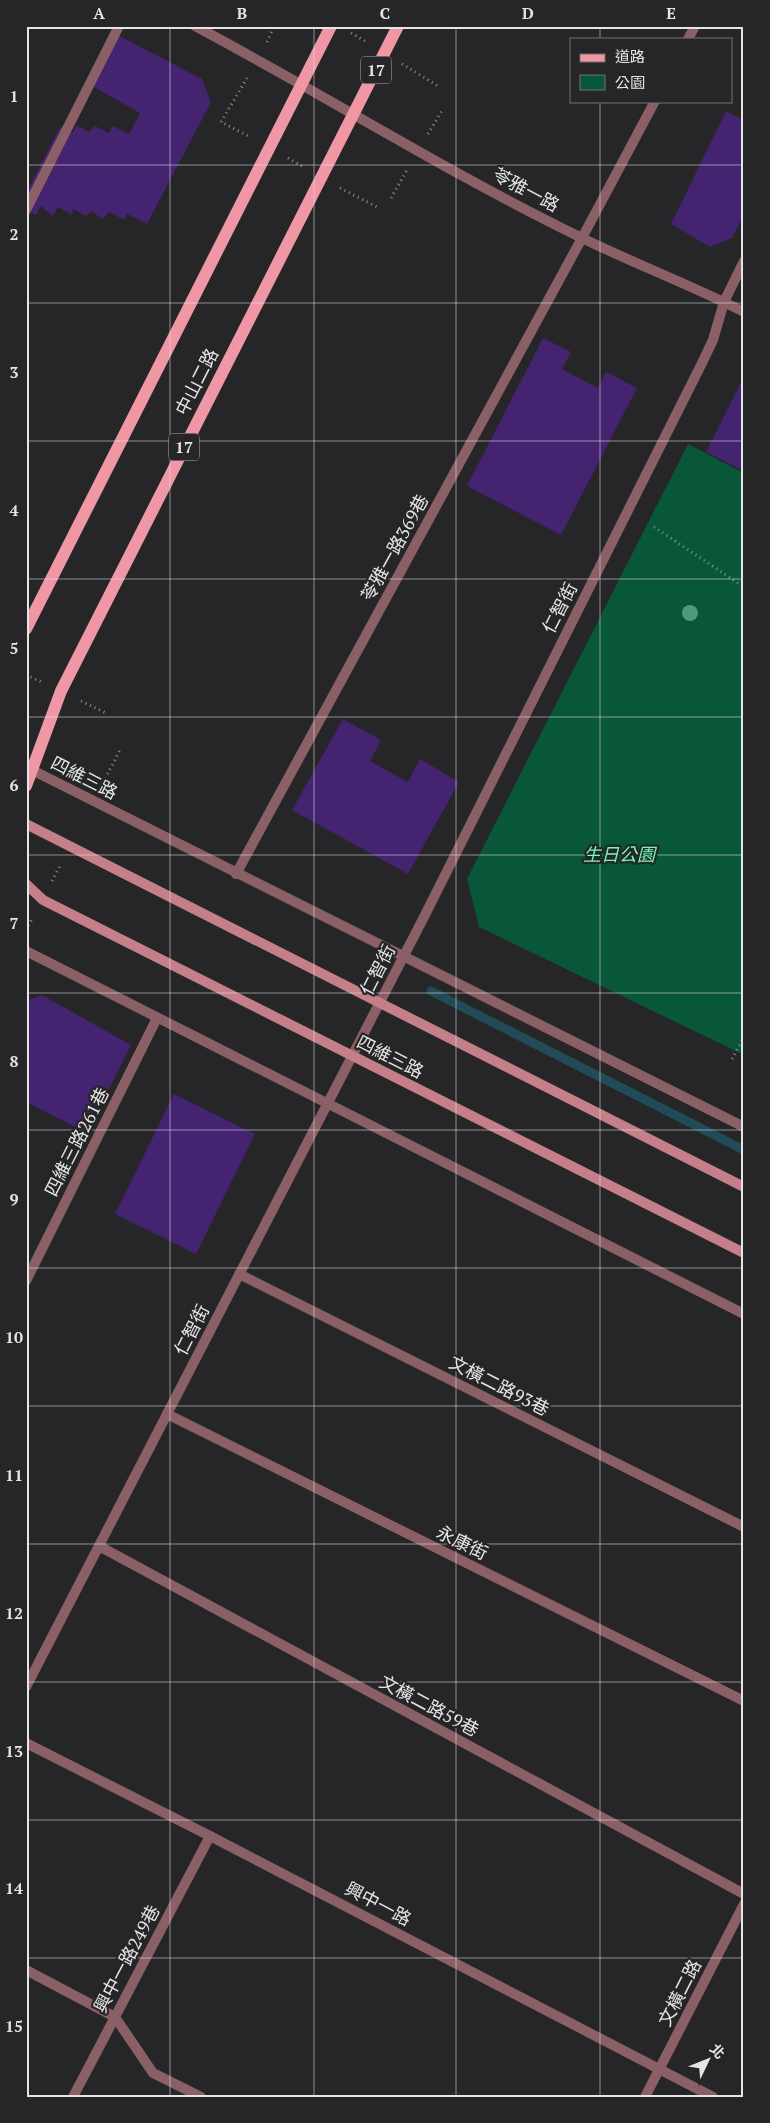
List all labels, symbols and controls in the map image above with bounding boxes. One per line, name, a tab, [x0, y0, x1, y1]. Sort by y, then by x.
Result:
text: A	[93, 2, 105, 24]
text: B	[237, 2, 247, 24]
text: C	[380, 2, 390, 24]
text: D	[522, 2, 534, 24]
text: E	[666, 2, 676, 24]
legend	[570, 38, 732, 102]
text: 道路	[615, 46, 645, 66]
road number: 17	[361, 56, 391, 84]
text: 公園	[615, 72, 645, 92]
text: 1	[9, 85, 19, 107]
street label: 苓雅一路	[489, 162, 564, 217]
text: 2	[9, 223, 19, 245]
street label: 中山二路	[169, 344, 223, 419]
text: 3	[9, 361, 19, 383]
road number: 17	[169, 434, 199, 461]
street label: 苓雅一路369巷	[355, 490, 433, 605]
text: 4	[9, 499, 19, 521]
street label: 仁智街	[536, 578, 582, 637]
text: 5	[9, 637, 19, 659]
street label: 四維三路	[47, 750, 122, 804]
text: 6	[9, 774, 19, 796]
park label: 生日公園	[583, 842, 658, 866]
text: 7	[9, 912, 19, 934]
street label: 仁智街	[354, 940, 400, 999]
street label: 四維三路	[353, 1029, 428, 1083]
text: 8	[9, 1050, 19, 1072]
street label: 四維三路261巷	[38, 1083, 114, 1200]
text: 9	[9, 1188, 19, 1210]
street label: 仁智街	[168, 1300, 214, 1359]
text: 10	[5, 1326, 23, 1348]
street label: 文橫二路93巷	[445, 1350, 554, 1421]
text: 11	[5, 1464, 23, 1486]
street label: 永康街	[433, 1519, 492, 1565]
text: 12	[5, 1602, 23, 1624]
street label: 文橫二路59巷	[376, 1669, 483, 1741]
text: 13	[5, 1740, 23, 1762]
street label: 興中一路	[341, 1876, 416, 1931]
text: 14	[5, 1877, 23, 1899]
street label: 興中一路249巷	[88, 1900, 165, 2017]
street label: 文橫二路	[652, 1955, 706, 2030]
text: 15	[5, 2015, 23, 2037]
north arrow	[682, 2036, 732, 2086]
text: 北	[706, 2039, 730, 2062]

